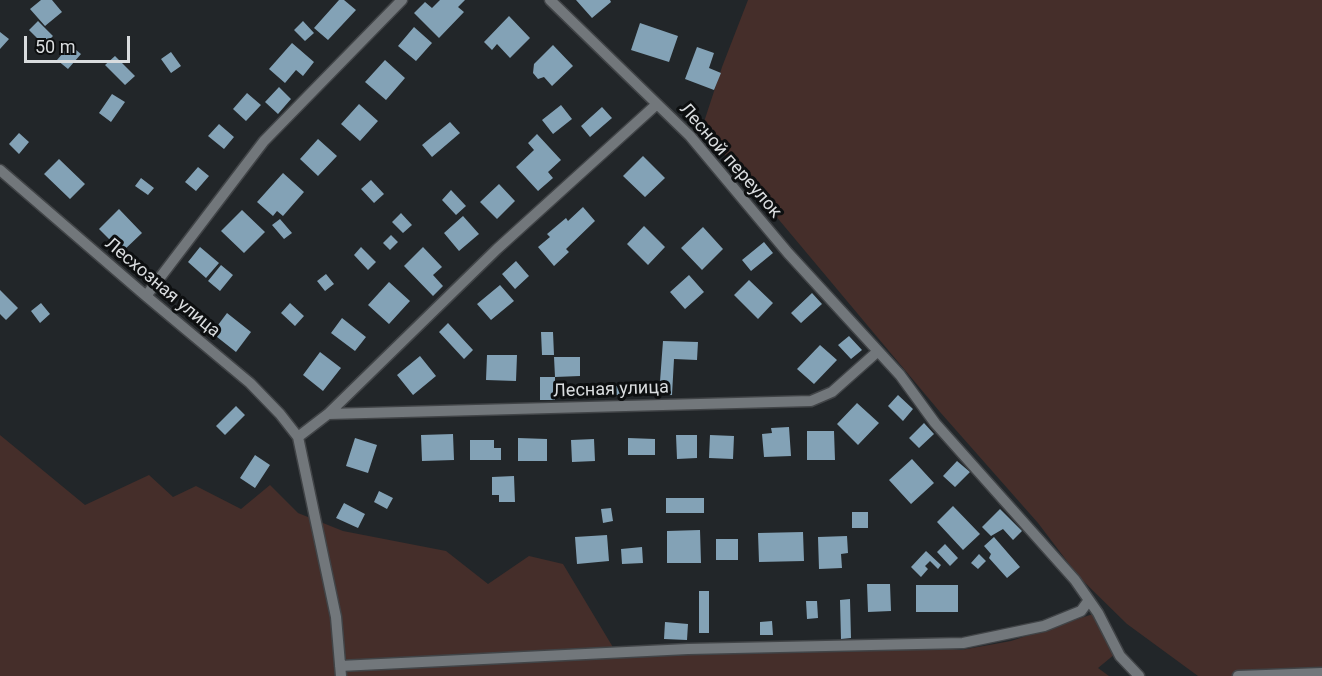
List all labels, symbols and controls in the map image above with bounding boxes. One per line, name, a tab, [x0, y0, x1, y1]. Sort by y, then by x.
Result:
scale bar	[27, 24, 134, 62]
text: 50 m	[35, 36, 75, 57]
street label: Лесной переулок	[674, 99, 786, 223]
street label: Лесхозная улица	[100, 234, 224, 342]
street label: Лесная улица	[553, 377, 669, 403]

